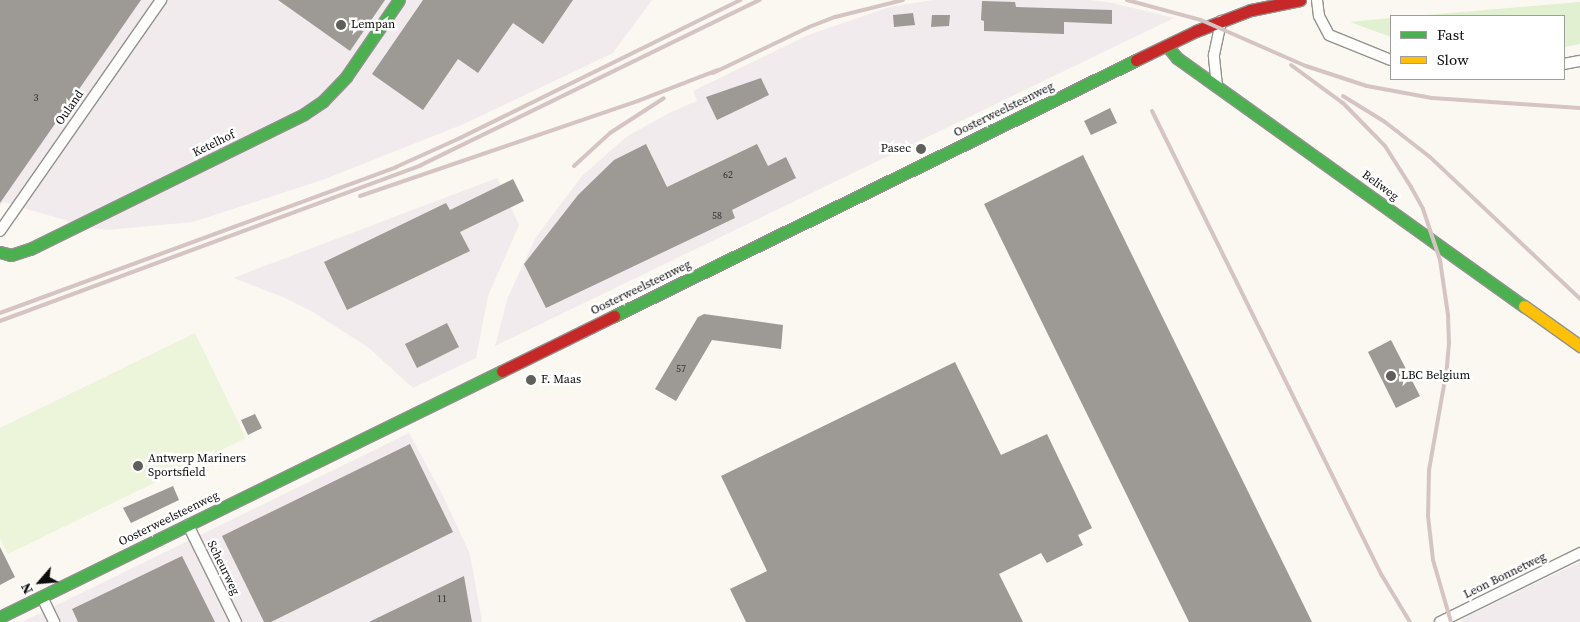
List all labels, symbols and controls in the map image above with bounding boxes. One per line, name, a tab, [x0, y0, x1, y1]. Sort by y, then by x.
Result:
legend	[1390, 15, 1565, 80]
place label: Lempan	[351, 18, 395, 32]
marker: Lempan	[335, 19, 347, 31]
text: Fast	[1437, 24, 1464, 45]
text: Slow	[1437, 49, 1469, 70]
street label: Oosterweelsteenweg	[952, 79, 1056, 141]
street label: Ouland	[53, 88, 87, 128]
house number: 3	[34, 92, 38, 104]
street label: Ketelhof	[190, 128, 238, 160]
place label: Pasec	[881, 142, 911, 156]
marker: Pasec	[915, 143, 927, 155]
street label: Beliweg	[1359, 168, 1401, 204]
house number: 62	[723, 169, 733, 181]
house number: 58	[712, 210, 722, 222]
street label: Oosterweelsteenweg	[589, 257, 693, 319]
house number: 57	[676, 363, 686, 375]
place label: LBC Belgium	[1401, 369, 1470, 383]
marker: LBC Belgium	[1385, 370, 1397, 382]
place label: F. Maas	[541, 373, 581, 387]
marker: F. Maas	[525, 374, 537, 386]
place label: Antwerp Mariners Sportsfield	[148, 452, 246, 480]
marker: Antwerp Mariners Sportsfield	[132, 460, 144, 472]
street label: Oosterweelsteenweg	[117, 488, 221, 550]
street label: Scheurweg	[204, 538, 242, 598]
street label: Leon Bonnetweg	[1461, 550, 1549, 602]
north arrow	[15, 557, 65, 607]
text: N	[15, 580, 38, 598]
house number: 11	[437, 593, 447, 605]

